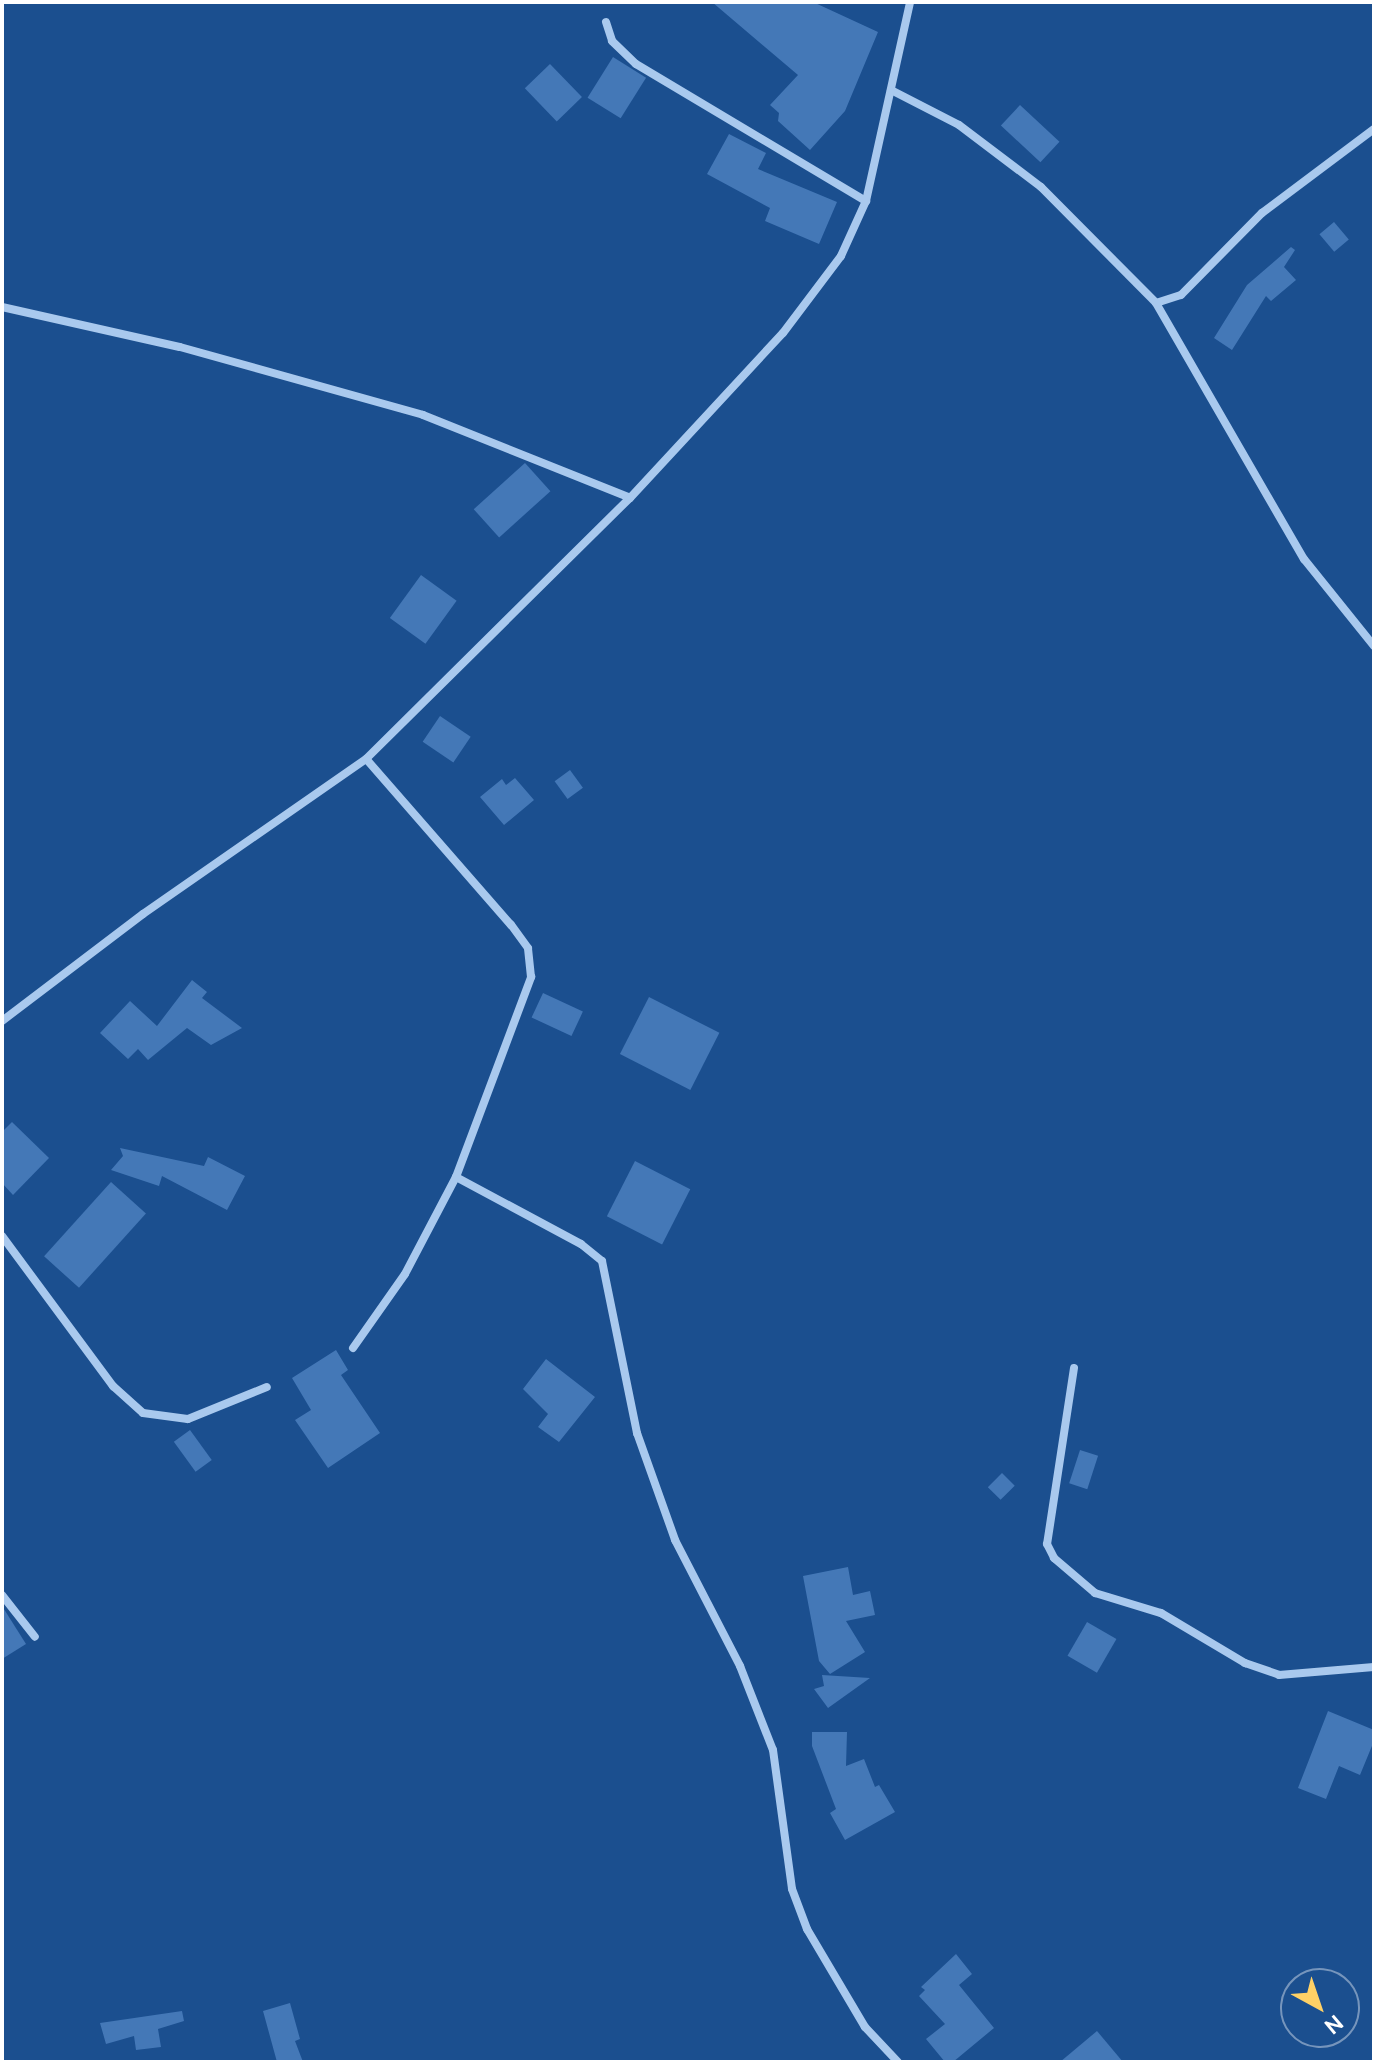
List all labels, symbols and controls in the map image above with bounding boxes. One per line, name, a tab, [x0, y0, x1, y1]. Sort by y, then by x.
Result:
north arrow	[1280, 1968, 1360, 2048]
text: N	[1320, 2010, 1349, 2040]

